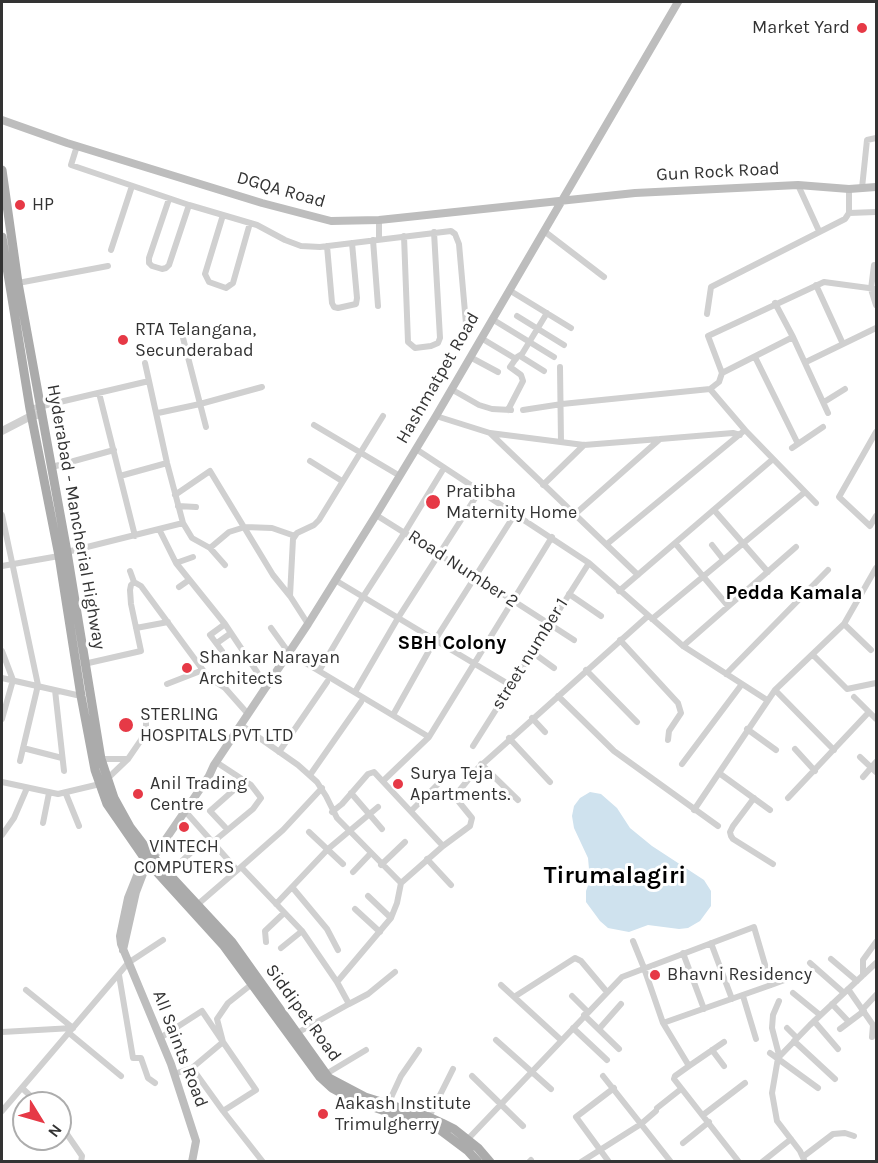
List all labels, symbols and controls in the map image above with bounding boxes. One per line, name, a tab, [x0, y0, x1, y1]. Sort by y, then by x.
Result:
place label: Market Yard	[752, 17, 850, 39]
marker: Market Yard	[855, 21, 869, 35]
street label: Gun Rock Road	[656, 158, 780, 186]
street label: DGQA Road	[234, 167, 328, 213]
place label: HP	[32, 194, 54, 216]
marker: HP	[13, 198, 27, 212]
street label: Hashmatpet Road	[392, 309, 484, 447]
place label: RTA Telangana, Secunderabad	[135, 319, 256, 362]
marker: RTA Telangana, Secunderabad	[116, 333, 130, 347]
street label: Hyderabad - Mancherial Highway	[42, 383, 110, 651]
place label: Pratibha Maternity Home	[446, 481, 577, 524]
marker: Pratibha Maternity Home	[424, 493, 442, 511]
street label: Road Number 2	[404, 525, 522, 613]
district label: Pedda Kamala	[726, 581, 862, 605]
street label: street number 1	[487, 594, 573, 714]
district label: SBH Colony	[398, 631, 506, 655]
place label: Shankar Narayan Architects	[199, 647, 340, 690]
marker: Shankar Narayan Architects	[180, 661, 194, 675]
place label: STERLING HOSPITALS PVT LTD	[140, 704, 294, 746]
marker: STERLING HOSPITALS PVT LTD	[117, 716, 135, 734]
place label: Surya Teja Apartments.	[410, 763, 510, 806]
place label: Anil Trading Centre	[150, 773, 247, 816]
marker: Surya Teja Apartments.	[391, 777, 405, 791]
marker: Anil Trading Centre	[131, 787, 145, 801]
marker: VINTECH COMPUTERS	[177, 820, 191, 834]
place label: VINTECH COMPUTERS	[134, 836, 234, 878]
district label: Tirumalagiri	[544, 862, 686, 890]
street label: Siddipet Road	[260, 960, 346, 1066]
place label: Bhavni Residency	[667, 964, 812, 986]
marker: Bhavni Residency	[648, 968, 662, 982]
street label: All Saints Road	[148, 987, 212, 1111]
north arrow	[12, 1091, 72, 1151]
place label: Aakash Institute Trimulgherry	[335, 1093, 471, 1136]
marker: Aakash Institute Trimulgherry	[316, 1107, 330, 1121]
text: N	[44, 1121, 66, 1141]

